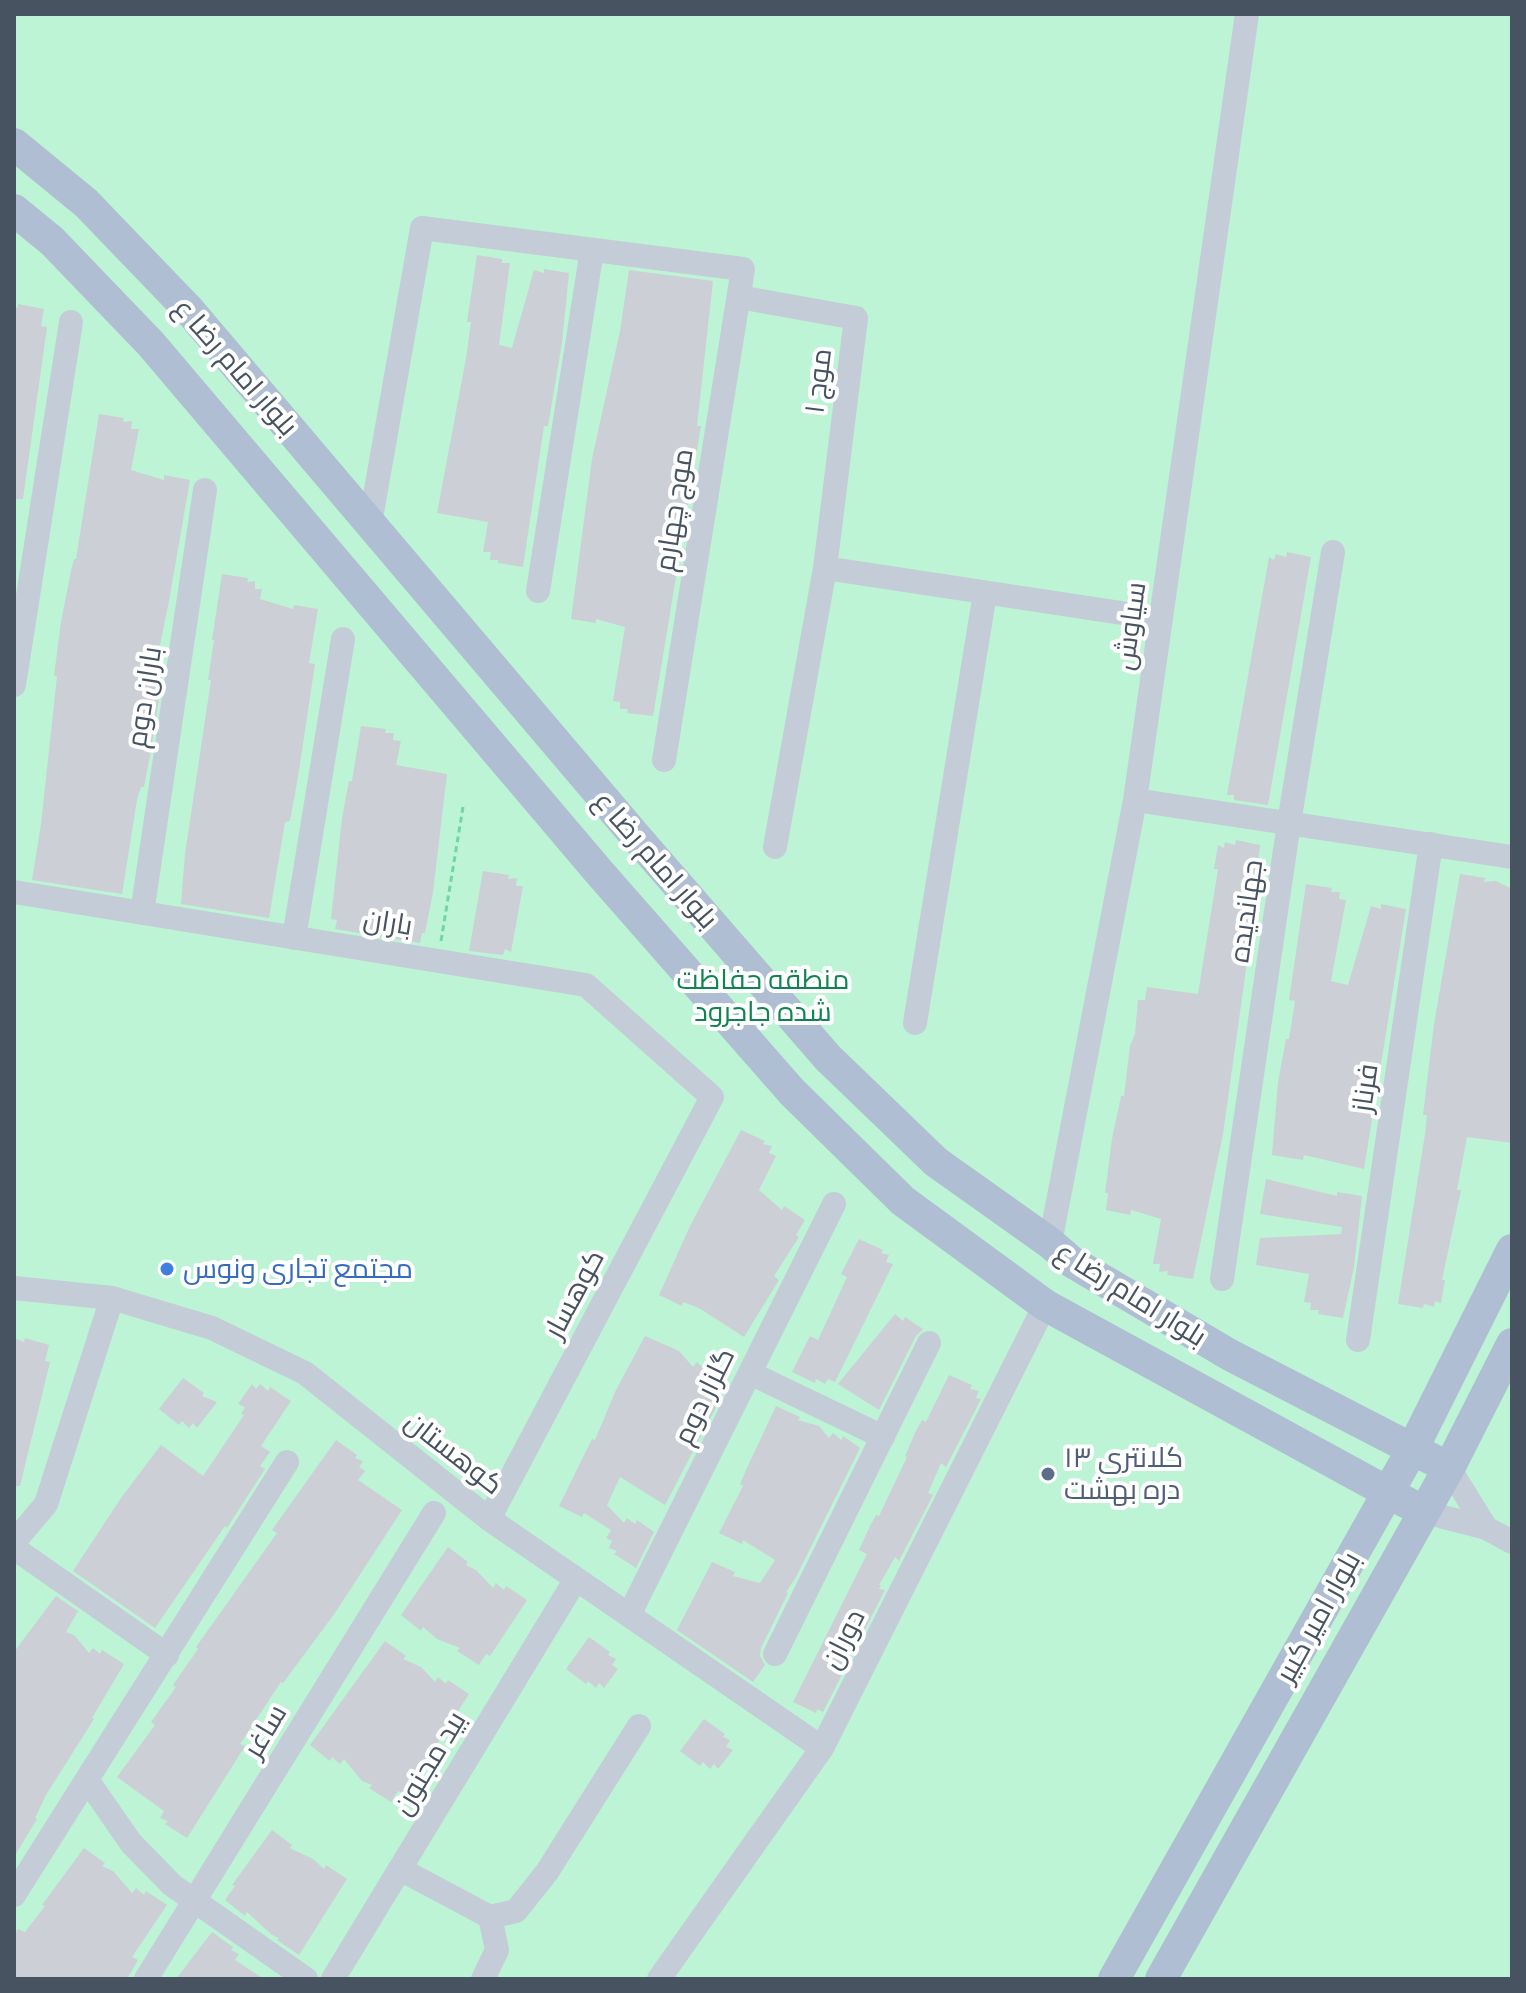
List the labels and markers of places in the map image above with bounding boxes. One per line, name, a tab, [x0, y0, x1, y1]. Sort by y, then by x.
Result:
place label: مجتمع تجاری ونوس	[183, 1252, 413, 1286]
marker: مجتمع تجاری ونوس	[158, 1260, 176, 1278]
place label: کلانتری ۱۳ دره بهشت	[1064, 1441, 1183, 1507]
marker: کلانتری ۱۳ دره بهشت	[1039, 1465, 1057, 1483]

